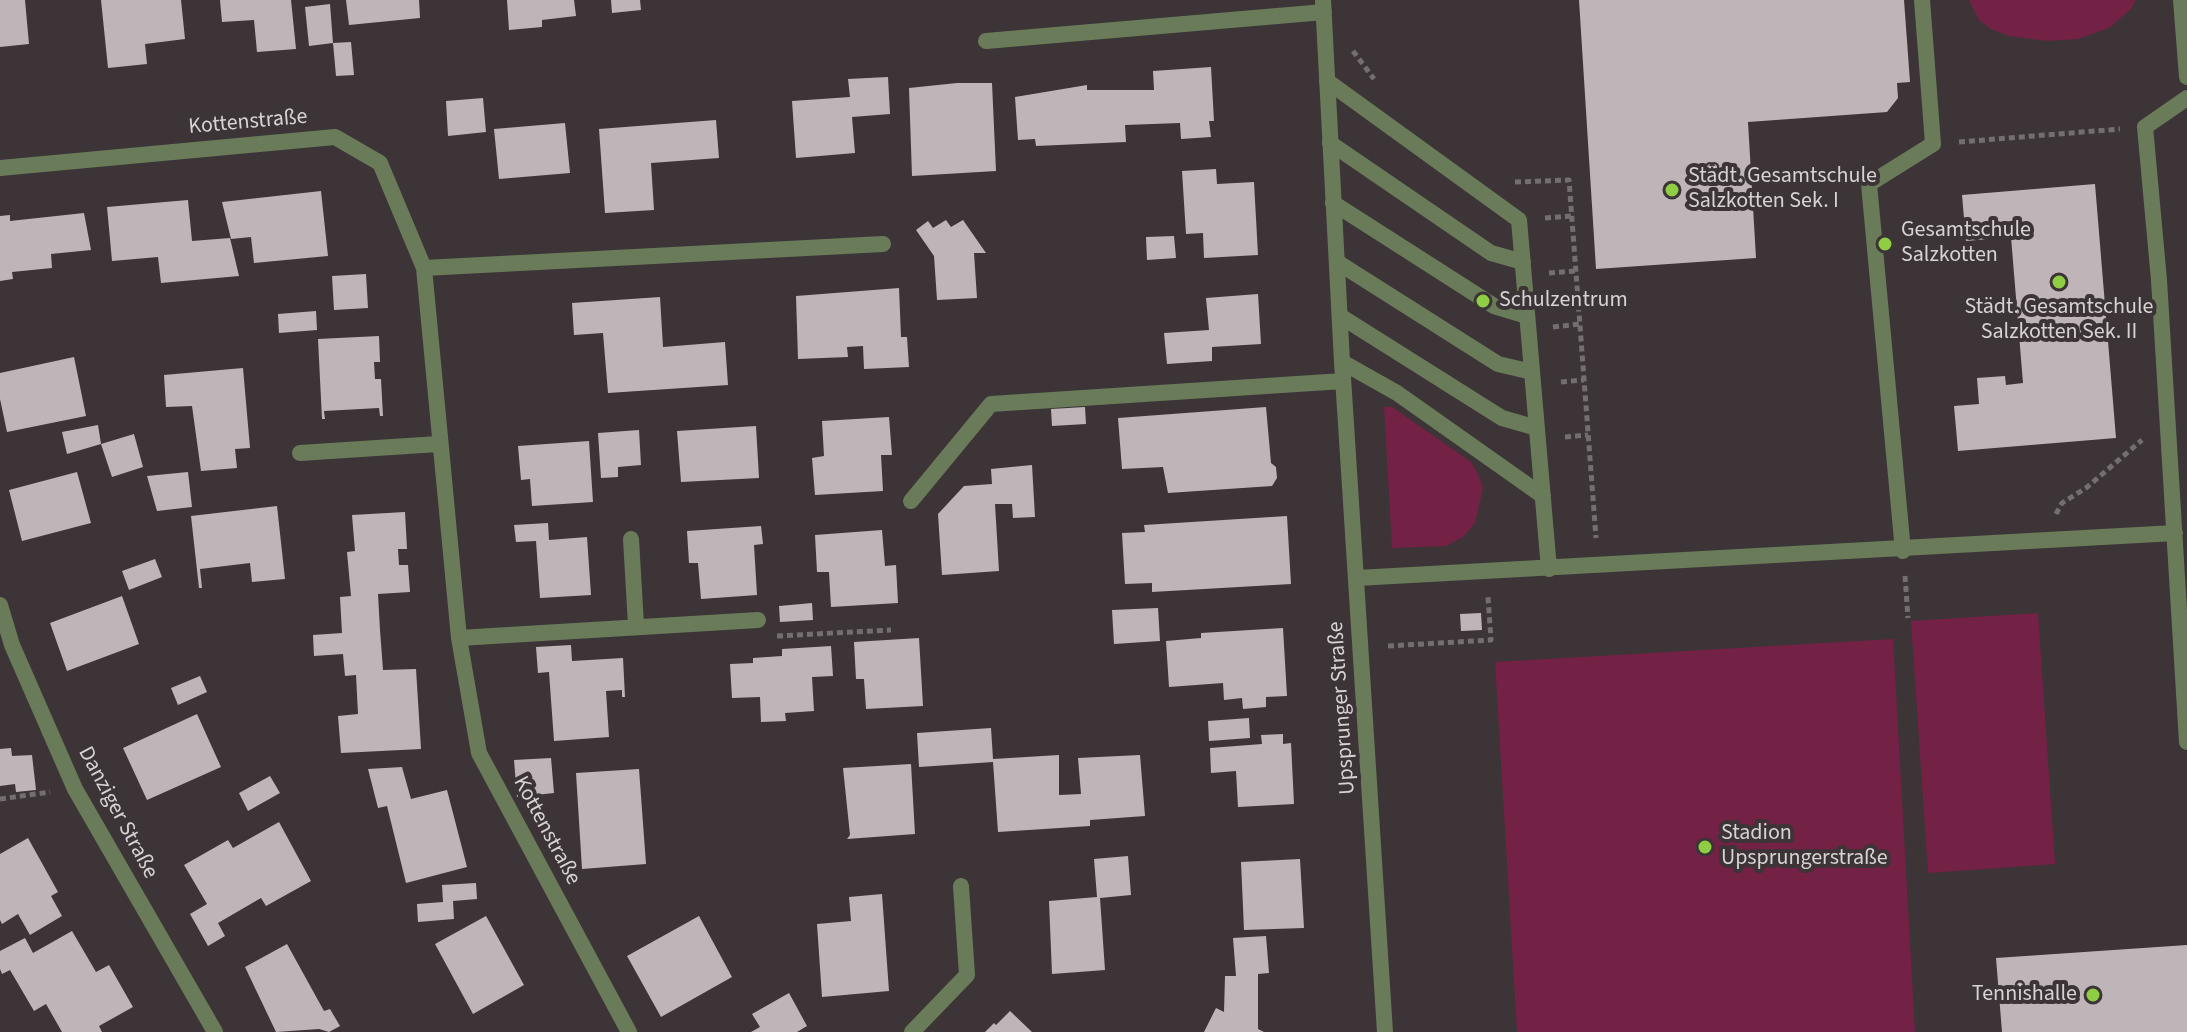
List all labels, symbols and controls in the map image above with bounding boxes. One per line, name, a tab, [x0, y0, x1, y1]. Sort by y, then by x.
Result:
street label: Kottenstraße	[187, 105, 309, 141]
place label: Städt. Gesamtschule Salzkotten Sek. I	[1688, 164, 1877, 216]
marker: Städt. Gesamtschule Salzkotten Sek. I	[1663, 181, 1681, 199]
place label: Gesamtschule Salzkotten	[1901, 218, 2031, 270]
marker: Gesamtschule Salzkotten	[1876, 235, 1894, 253]
marker: Städt. Gesamtschule Salzkotten Sek. II	[2050, 273, 2068, 291]
place label: Schulzentrum	[1499, 288, 1628, 314]
marker: Schulzentrum	[1474, 292, 1492, 310]
place label: Städt. Gesamtschule Salzkotten Sek. II	[1965, 295, 2153, 346]
street label: Upsprunger Straße	[1324, 620, 1362, 796]
street label: Danziger Straße	[71, 743, 163, 883]
street label: Kottenstraße	[506, 772, 586, 890]
place label: Stadion Upsprungerstraße	[1721, 821, 1888, 872]
marker: Stadion Upsprungerstraße	[1696, 838, 1714, 856]
place label: Tennishalle	[1972, 982, 2077, 1008]
marker: Tennishalle	[2084, 986, 2102, 1004]

